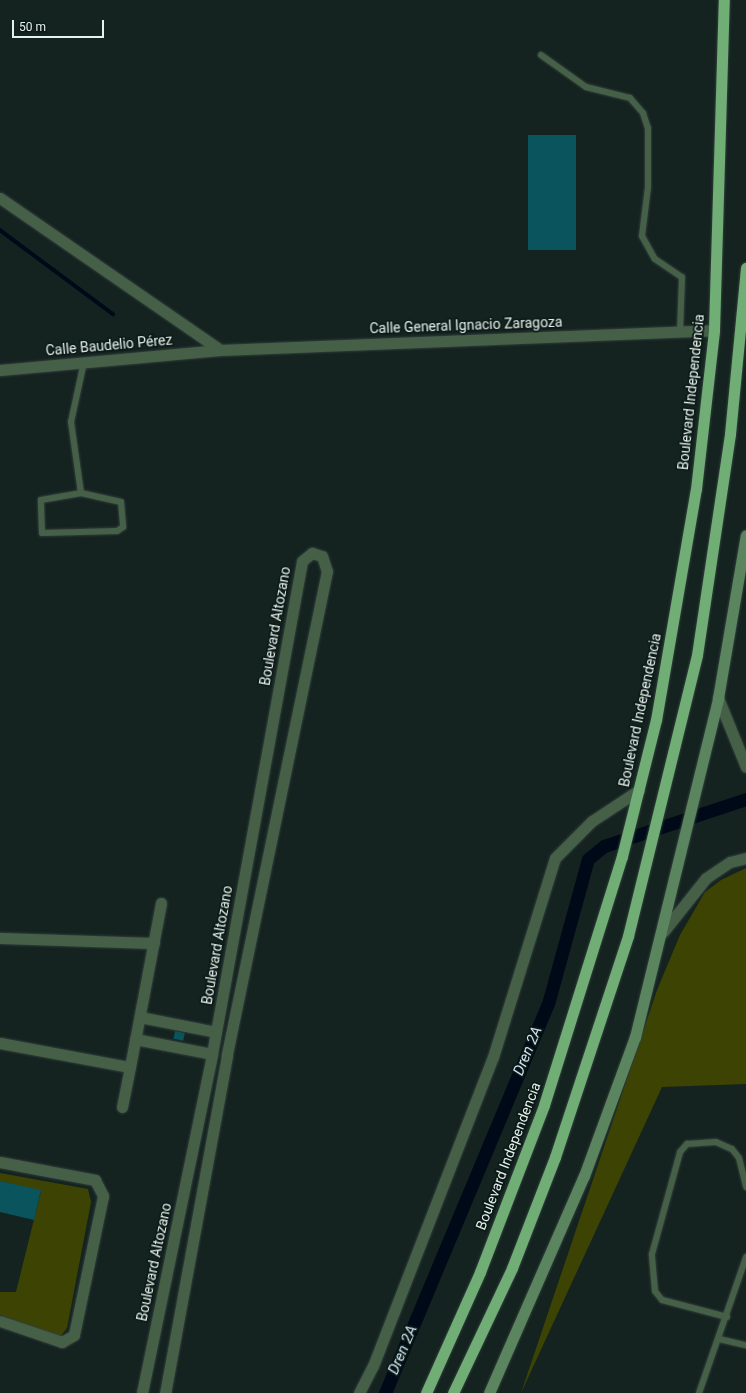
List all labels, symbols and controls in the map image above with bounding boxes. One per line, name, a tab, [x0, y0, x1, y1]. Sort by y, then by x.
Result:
scale bar	[14, 12, 106, 38]
text: 50 m	[19, 20, 46, 34]
street label: Calle General Ignacio Zaragoza	[369, 313, 563, 337]
street label: Boulevard Independencia	[674, 313, 708, 471]
street label: Calle Baudelio Pérez	[45, 331, 173, 359]
street label: Boulevard Altozano	[256, 565, 294, 687]
street label: Boulevard Independencia	[615, 632, 665, 788]
street label: Boulevard Altozano	[198, 884, 236, 1006]
water label: Dren 2A	[510, 1024, 546, 1078]
street label: Boulevard Independencia	[472, 1080, 544, 1232]
street label: Boulevard Altozano	[133, 1201, 175, 1323]
water label: Dren 2A	[385, 1323, 421, 1377]

